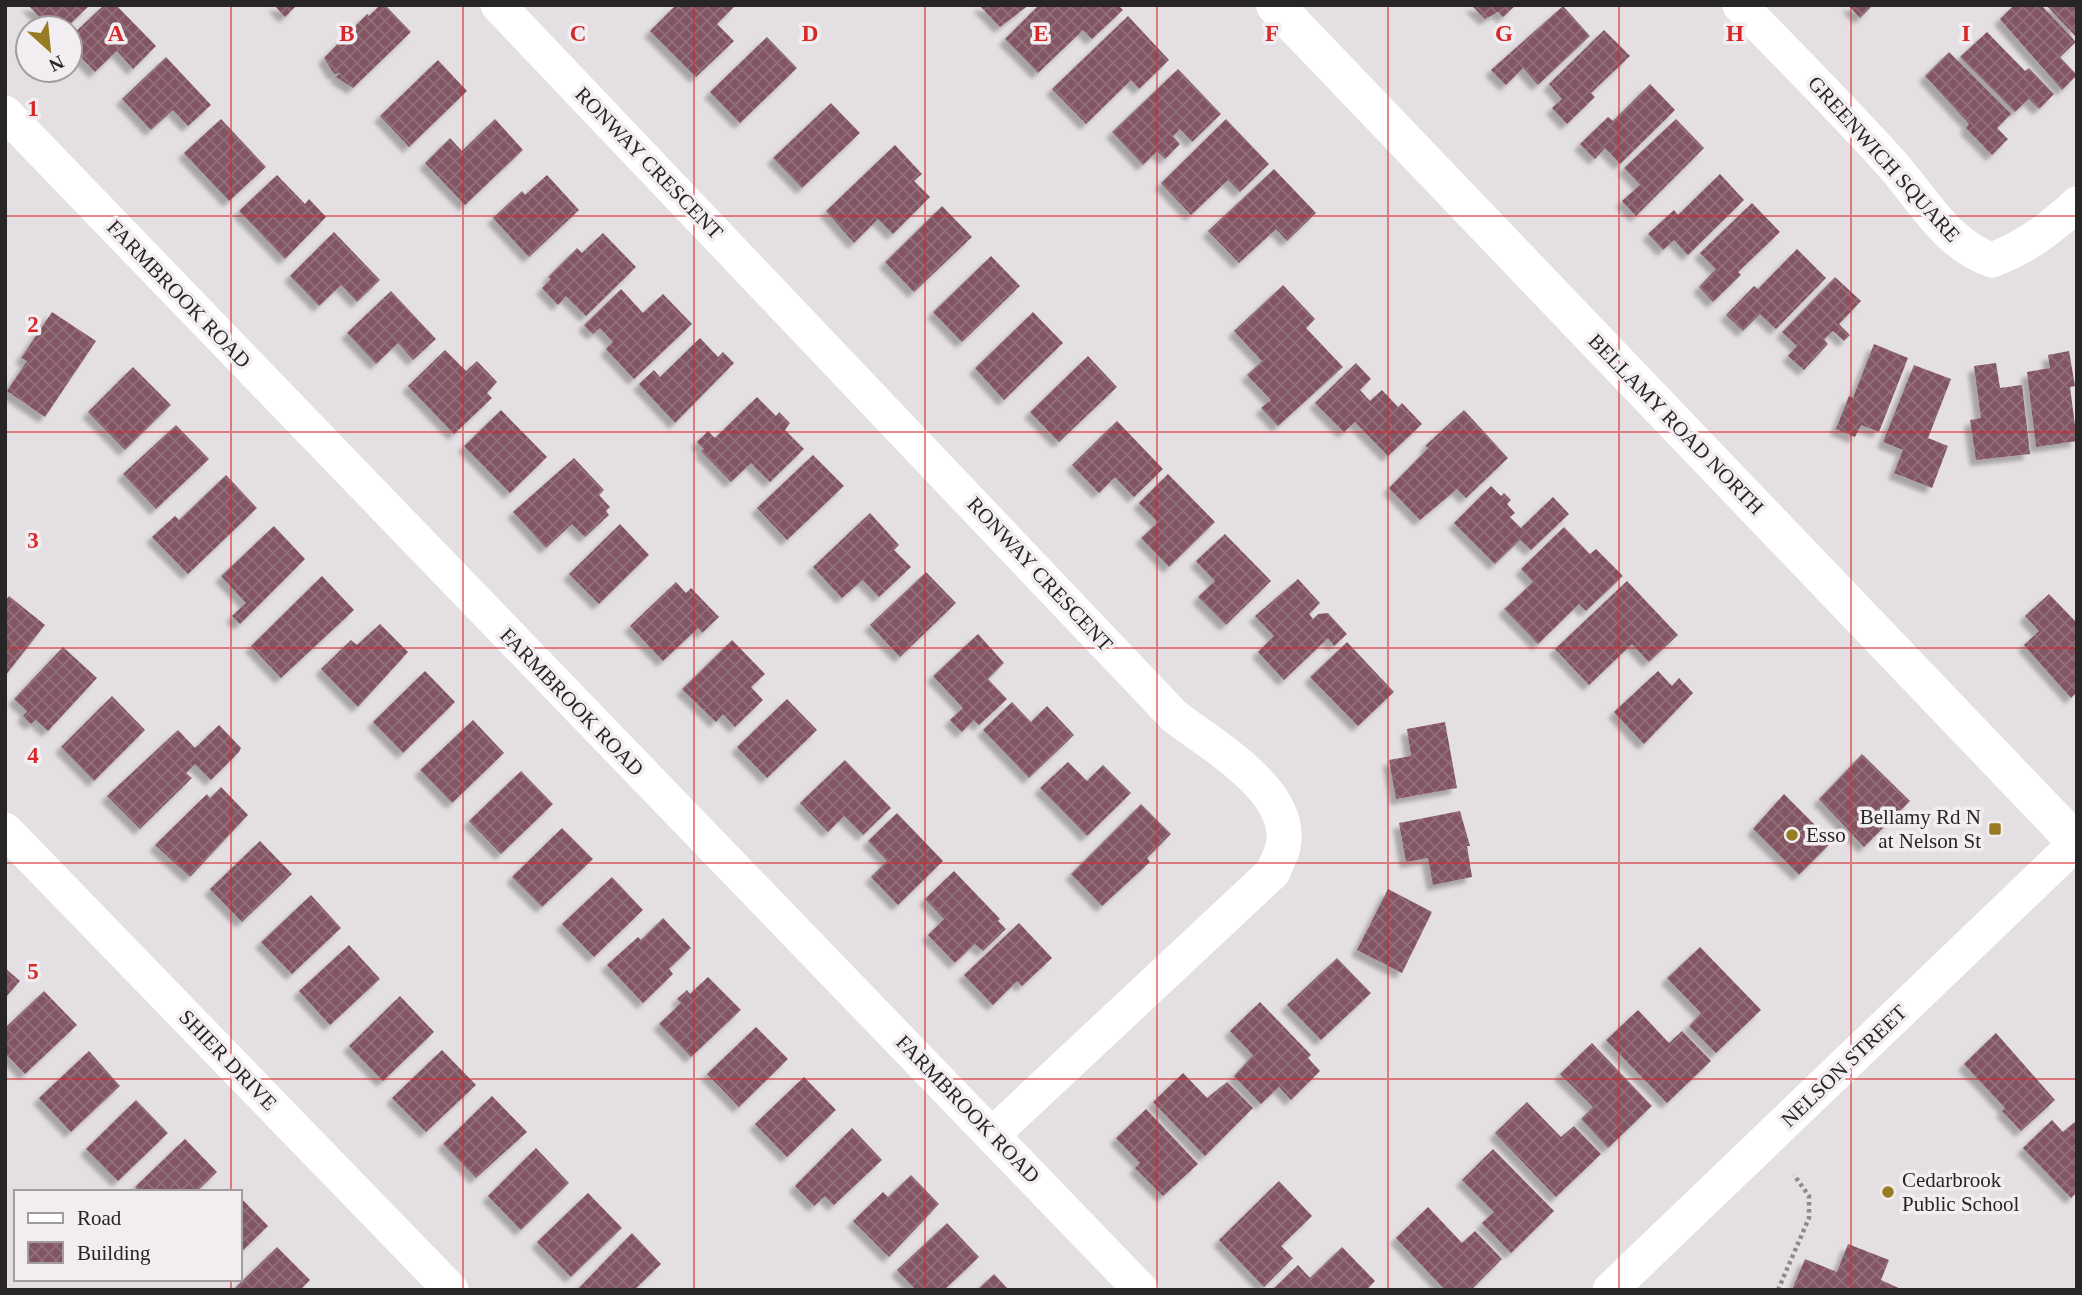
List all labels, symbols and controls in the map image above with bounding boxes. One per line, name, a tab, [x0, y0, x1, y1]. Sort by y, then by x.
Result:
north arrow	[14, 14, 84, 84]
text: A	[108, 21, 125, 46]
text: B	[339, 21, 355, 46]
text: C	[570, 21, 586, 46]
text: D	[802, 21, 818, 46]
text: E	[1033, 21, 1049, 46]
text: F	[1265, 21, 1279, 46]
text: G	[1495, 21, 1513, 46]
text: H	[1726, 21, 1744, 46]
text: I	[1962, 21, 1971, 46]
text: N	[45, 51, 67, 76]
street label: GREENWICH SQUARE	[1803, 71, 1965, 247]
street label: RONWAY CRESCENT	[570, 82, 728, 244]
text: 1	[27, 96, 39, 121]
street label: FARMBROOK ROAD	[102, 215, 256, 373]
text: 2	[27, 312, 39, 337]
street label: BELLAMY ROAD NORTH	[1583, 329, 1769, 519]
street label: RONWAY CRESCENT	[962, 492, 1118, 656]
text: 3	[27, 528, 39, 553]
street label: FARMBROOK ROAD	[495, 623, 649, 781]
text: 4	[27, 743, 39, 768]
place label: Bellamy Rd N at Nelson St	[1860, 805, 1981, 853]
marker: Bellamy Rd N at Nelson St	[1987, 821, 2003, 837]
place label: Esso	[1806, 823, 1846, 847]
marker: Esso	[1784, 827, 1800, 843]
text: 5	[27, 959, 39, 984]
street label: NELSON STREET	[1776, 1000, 1912, 1132]
street label: SHIER DRIVE	[174, 1005, 282, 1115]
street label: FARMBROOK ROAD	[891, 1030, 1045, 1188]
place label: Cedarbrook Public School	[1902, 1168, 2019, 1216]
marker: Cedarbrook Public School	[1880, 1184, 1896, 1200]
legend	[14, 1190, 242, 1281]
text: Road	[77, 1206, 122, 1230]
text: Building	[77, 1241, 151, 1265]

